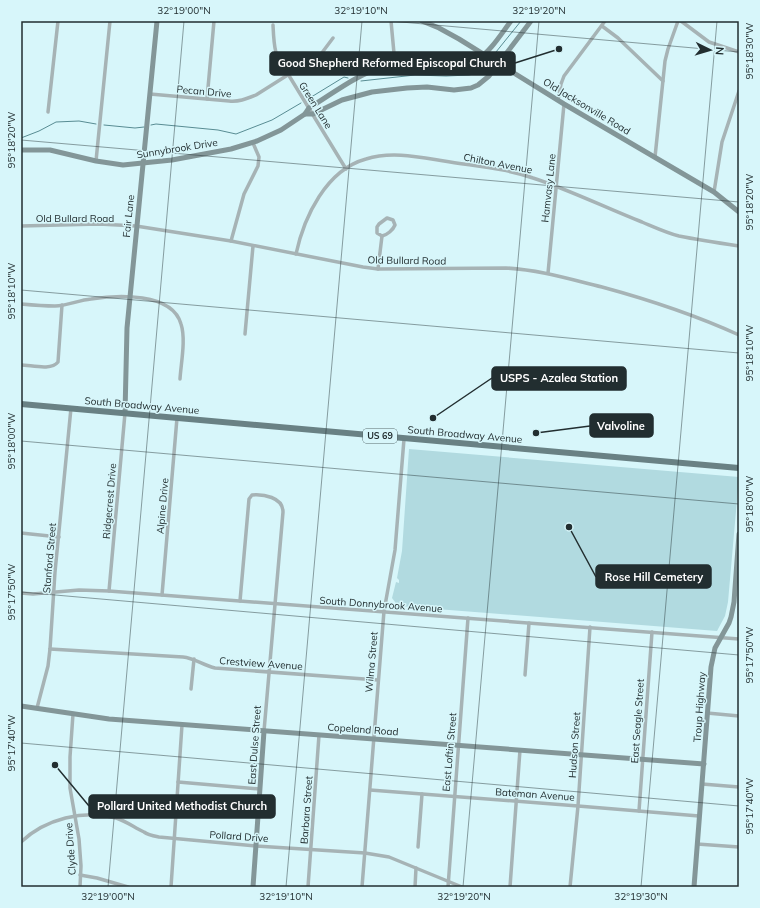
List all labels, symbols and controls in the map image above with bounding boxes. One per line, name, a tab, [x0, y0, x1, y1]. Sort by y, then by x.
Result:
text: 32°19'00"N	[157, 4, 211, 17]
text: 32°19'10"N	[334, 4, 388, 17]
text: 32°19'20"N	[512, 4, 566, 17]
text: 95°18'30"W	[743, 23, 756, 79]
north arrow	[690, 30, 730, 70]
text: N	[713, 46, 727, 56]
callout: Good Shepherd Reformed Episcopal Church	[270, 52, 515, 75]
text: Good Shepherd Reformed Episcopal Church	[278, 56, 506, 70]
street label: Old Jacksonville Road	[541, 75, 633, 138]
street label: Green Lane	[296, 79, 335, 131]
street label: Pecan Drive	[176, 83, 232, 100]
text: 95°18'20"W	[5, 112, 18, 168]
street label: Sunnybrook Drive	[136, 136, 219, 161]
street label: Chilton Avenue	[462, 150, 533, 177]
street label: Hamvasy Lane	[538, 153, 559, 223]
text: 95°18'20"W	[743, 174, 756, 230]
street label: Fair Lane	[120, 194, 137, 238]
street label: Old Bullard Road	[36, 212, 114, 225]
street label: Old Bullard Road	[368, 253, 446, 268]
text: 95°18'10"W	[5, 263, 18, 319]
text: 95°18'10"W	[743, 325, 756, 381]
callout: USPS - Azalea Station	[492, 367, 626, 390]
text: USPS - Azalea Station	[500, 371, 618, 385]
street label: South Broadway Avenue	[84, 394, 200, 417]
text: 95°18'00"W	[5, 413, 18, 469]
callout: Valvoline	[590, 414, 653, 437]
text: Valvoline	[596, 419, 645, 433]
street label: South Broadway Avenue	[407, 423, 523, 446]
road number: US 69	[363, 429, 397, 443]
street label: Ridgecrest Drive	[100, 463, 119, 539]
text: 95°18'00"W	[743, 476, 756, 532]
street label: Alpine Drive	[154, 477, 171, 535]
street label: Stanford Street	[40, 522, 59, 594]
text: 95°17'50"W	[5, 564, 18, 620]
callout: Rose Hill Cemetery	[596, 565, 711, 588]
text: Rose Hill Cemetery	[605, 570, 703, 584]
street label: South Donnybrook Avenue	[319, 594, 443, 615]
text: 95°17'50"W	[743, 627, 756, 683]
street label: Wilma Street	[362, 631, 381, 693]
street label: Crestview Avenue	[219, 654, 303, 673]
street label: Troup Highway	[691, 671, 708, 743]
street label: East Seagle Street	[628, 678, 647, 764]
street label: East Dulse Street	[245, 705, 264, 785]
street label: Hudson Street	[566, 711, 583, 779]
street label: East Loftin Street	[440, 712, 459, 792]
text: 95°17'40"W	[5, 715, 18, 771]
street label: Copeland Road	[327, 721, 399, 738]
street label: Barbara Street	[298, 775, 315, 845]
text: 95°17'40"W	[743, 778, 756, 834]
street label: Bateman Avenue	[495, 785, 575, 804]
callout: Pollard United Methodist Church	[89, 795, 275, 818]
text: Pollard United Methodist Church	[97, 799, 267, 813]
street label: Clyde Drive	[62, 822, 79, 876]
street label: Pollard Drive	[209, 828, 269, 845]
text: 32°19'00"N	[81, 890, 135, 903]
text: 32°19'10"N	[259, 890, 313, 903]
text: 32°19'20"N	[437, 890, 491, 903]
text: 32°19'30"N	[614, 890, 668, 903]

